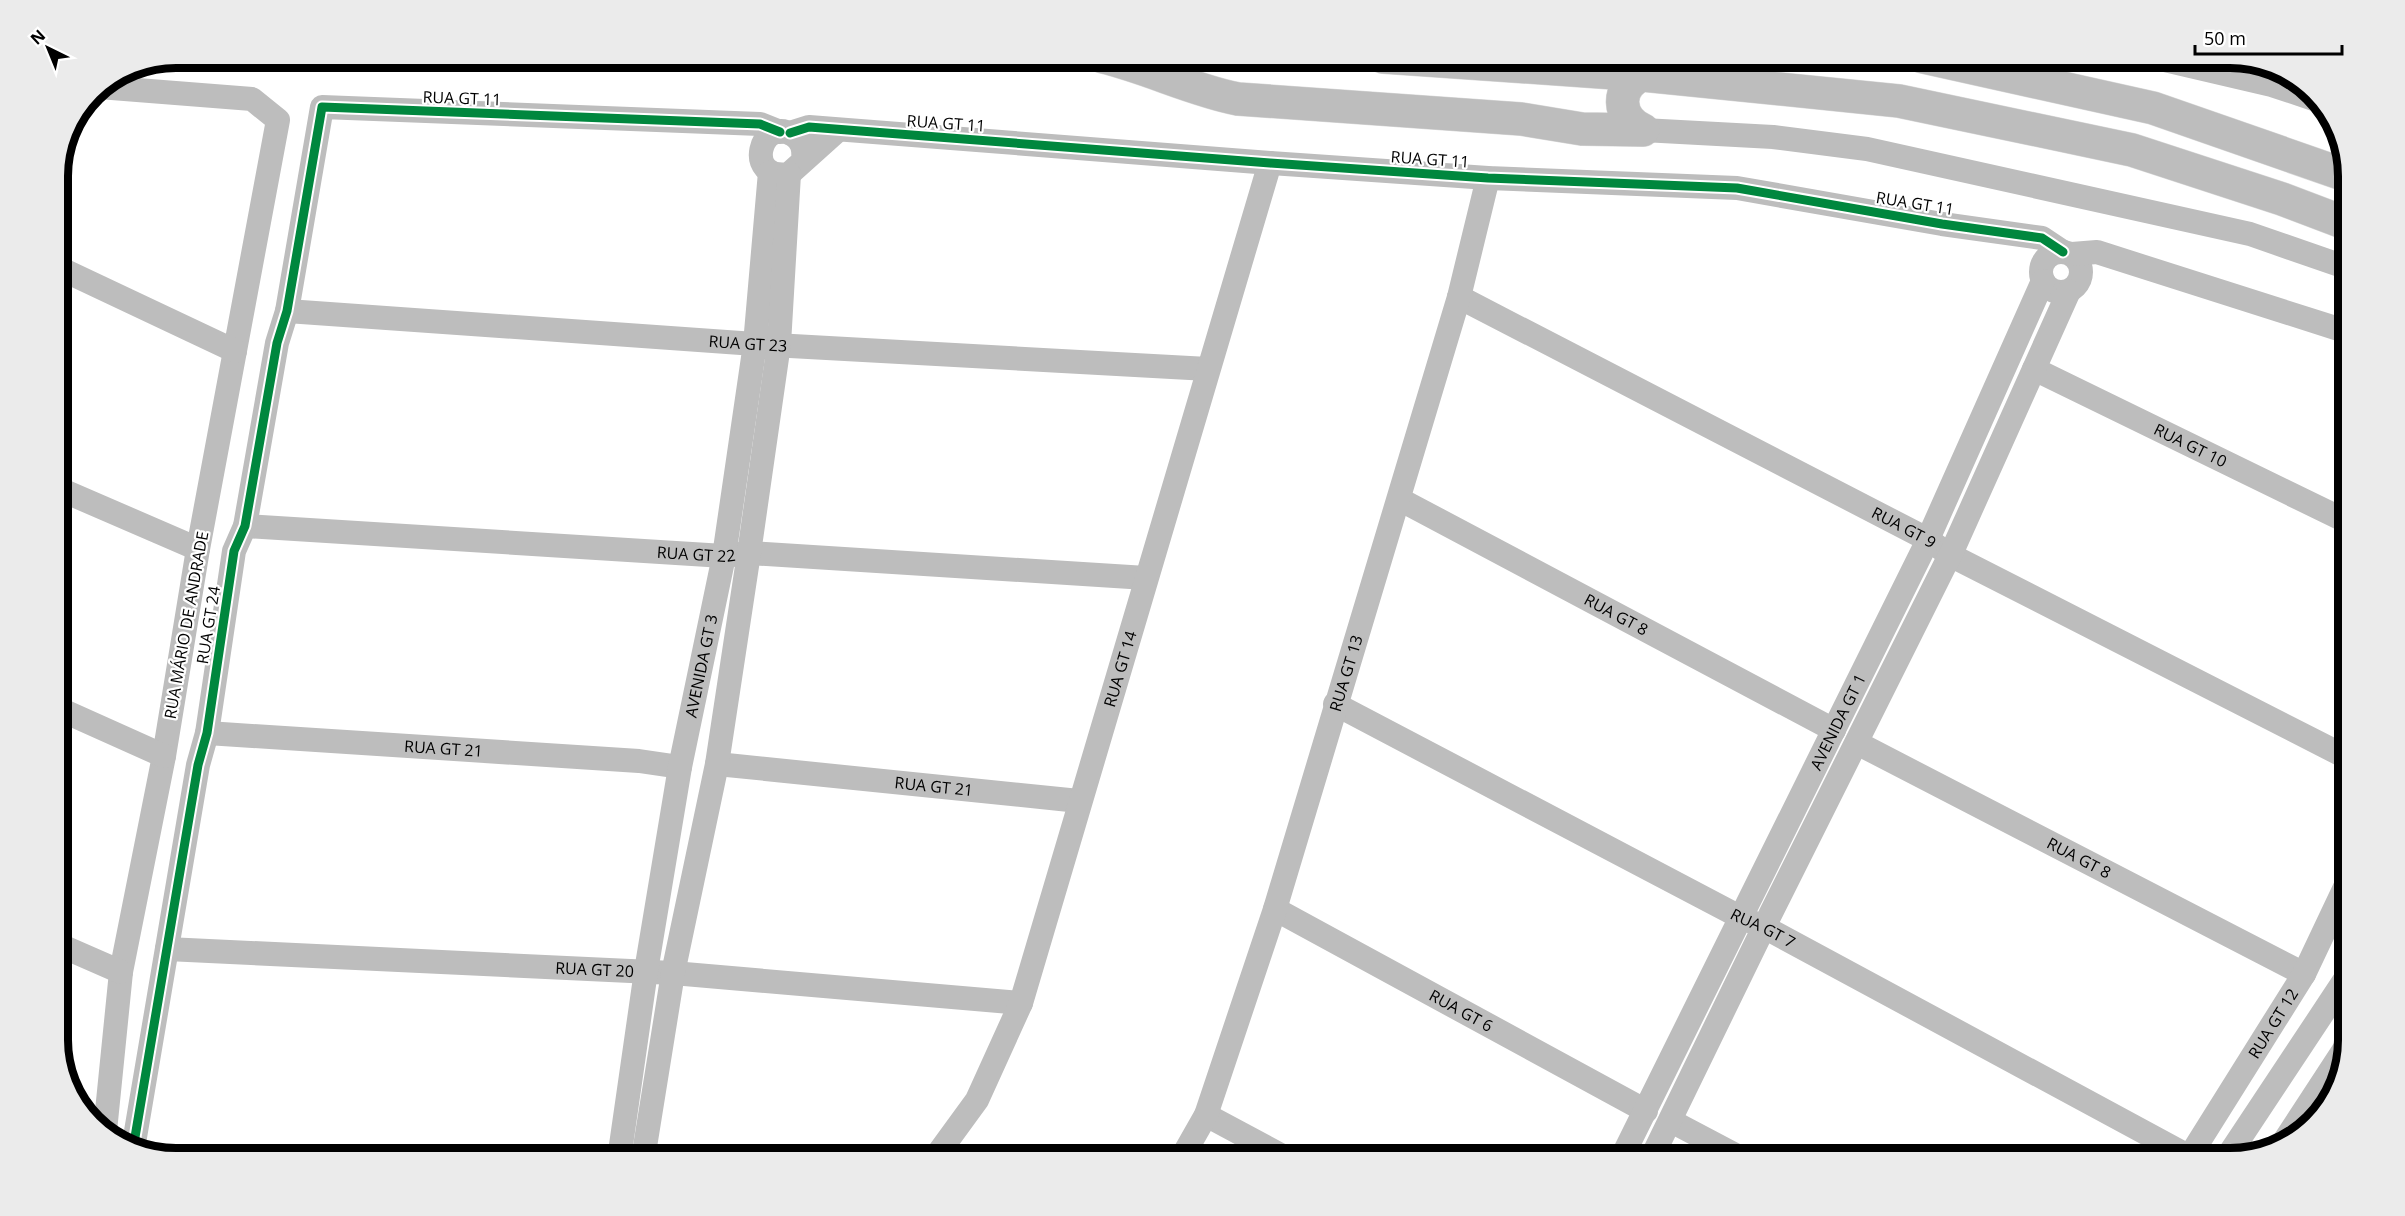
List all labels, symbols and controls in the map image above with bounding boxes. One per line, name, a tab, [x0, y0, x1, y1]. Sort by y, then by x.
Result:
north arrow	[18, 18, 78, 78]
scale bar	[2195, 18, 2342, 56]
text: N	[26, 25, 50, 50]
text: 50 m	[2204, 26, 2246, 50]
street label: RUA GT 11	[422, 86, 502, 110]
street label: RUA GT 11	[906, 109, 986, 137]
street label: RUA GT 11	[1390, 145, 1470, 173]
street label: RUA GT 11	[1874, 186, 1956, 220]
street label: RUA GT 23	[708, 330, 788, 357]
street label: RUA GT 10	[2150, 418, 2231, 472]
street label: RUA GT 9	[1868, 501, 1941, 553]
street label: RUA MÁRIO DE ANDRADE	[159, 529, 213, 721]
street label: RUA GT 22	[656, 541, 737, 567]
street label: RUA GT 24	[191, 584, 225, 666]
street label: RUA GT 8	[1580, 588, 1652, 640]
street label: AVENIDA GT 3	[680, 612, 723, 719]
street label: RUA GT 14	[1098, 628, 1142, 710]
street label: RUA GT 13	[1324, 632, 1368, 714]
street label: AVENIDA GT 1	[1805, 670, 1871, 774]
street label: RUA GT 21	[403, 735, 484, 762]
street label: RUA GT 21	[894, 771, 974, 801]
street label: RUA GT 8	[2043, 832, 2115, 884]
street label: RUA GT 7	[1727, 903, 1799, 953]
street label: RUA GT 20	[555, 956, 634, 982]
street label: RUA GT 6	[1425, 984, 1497, 1037]
street label: RUA GT 12	[2243, 984, 2303, 1063]

